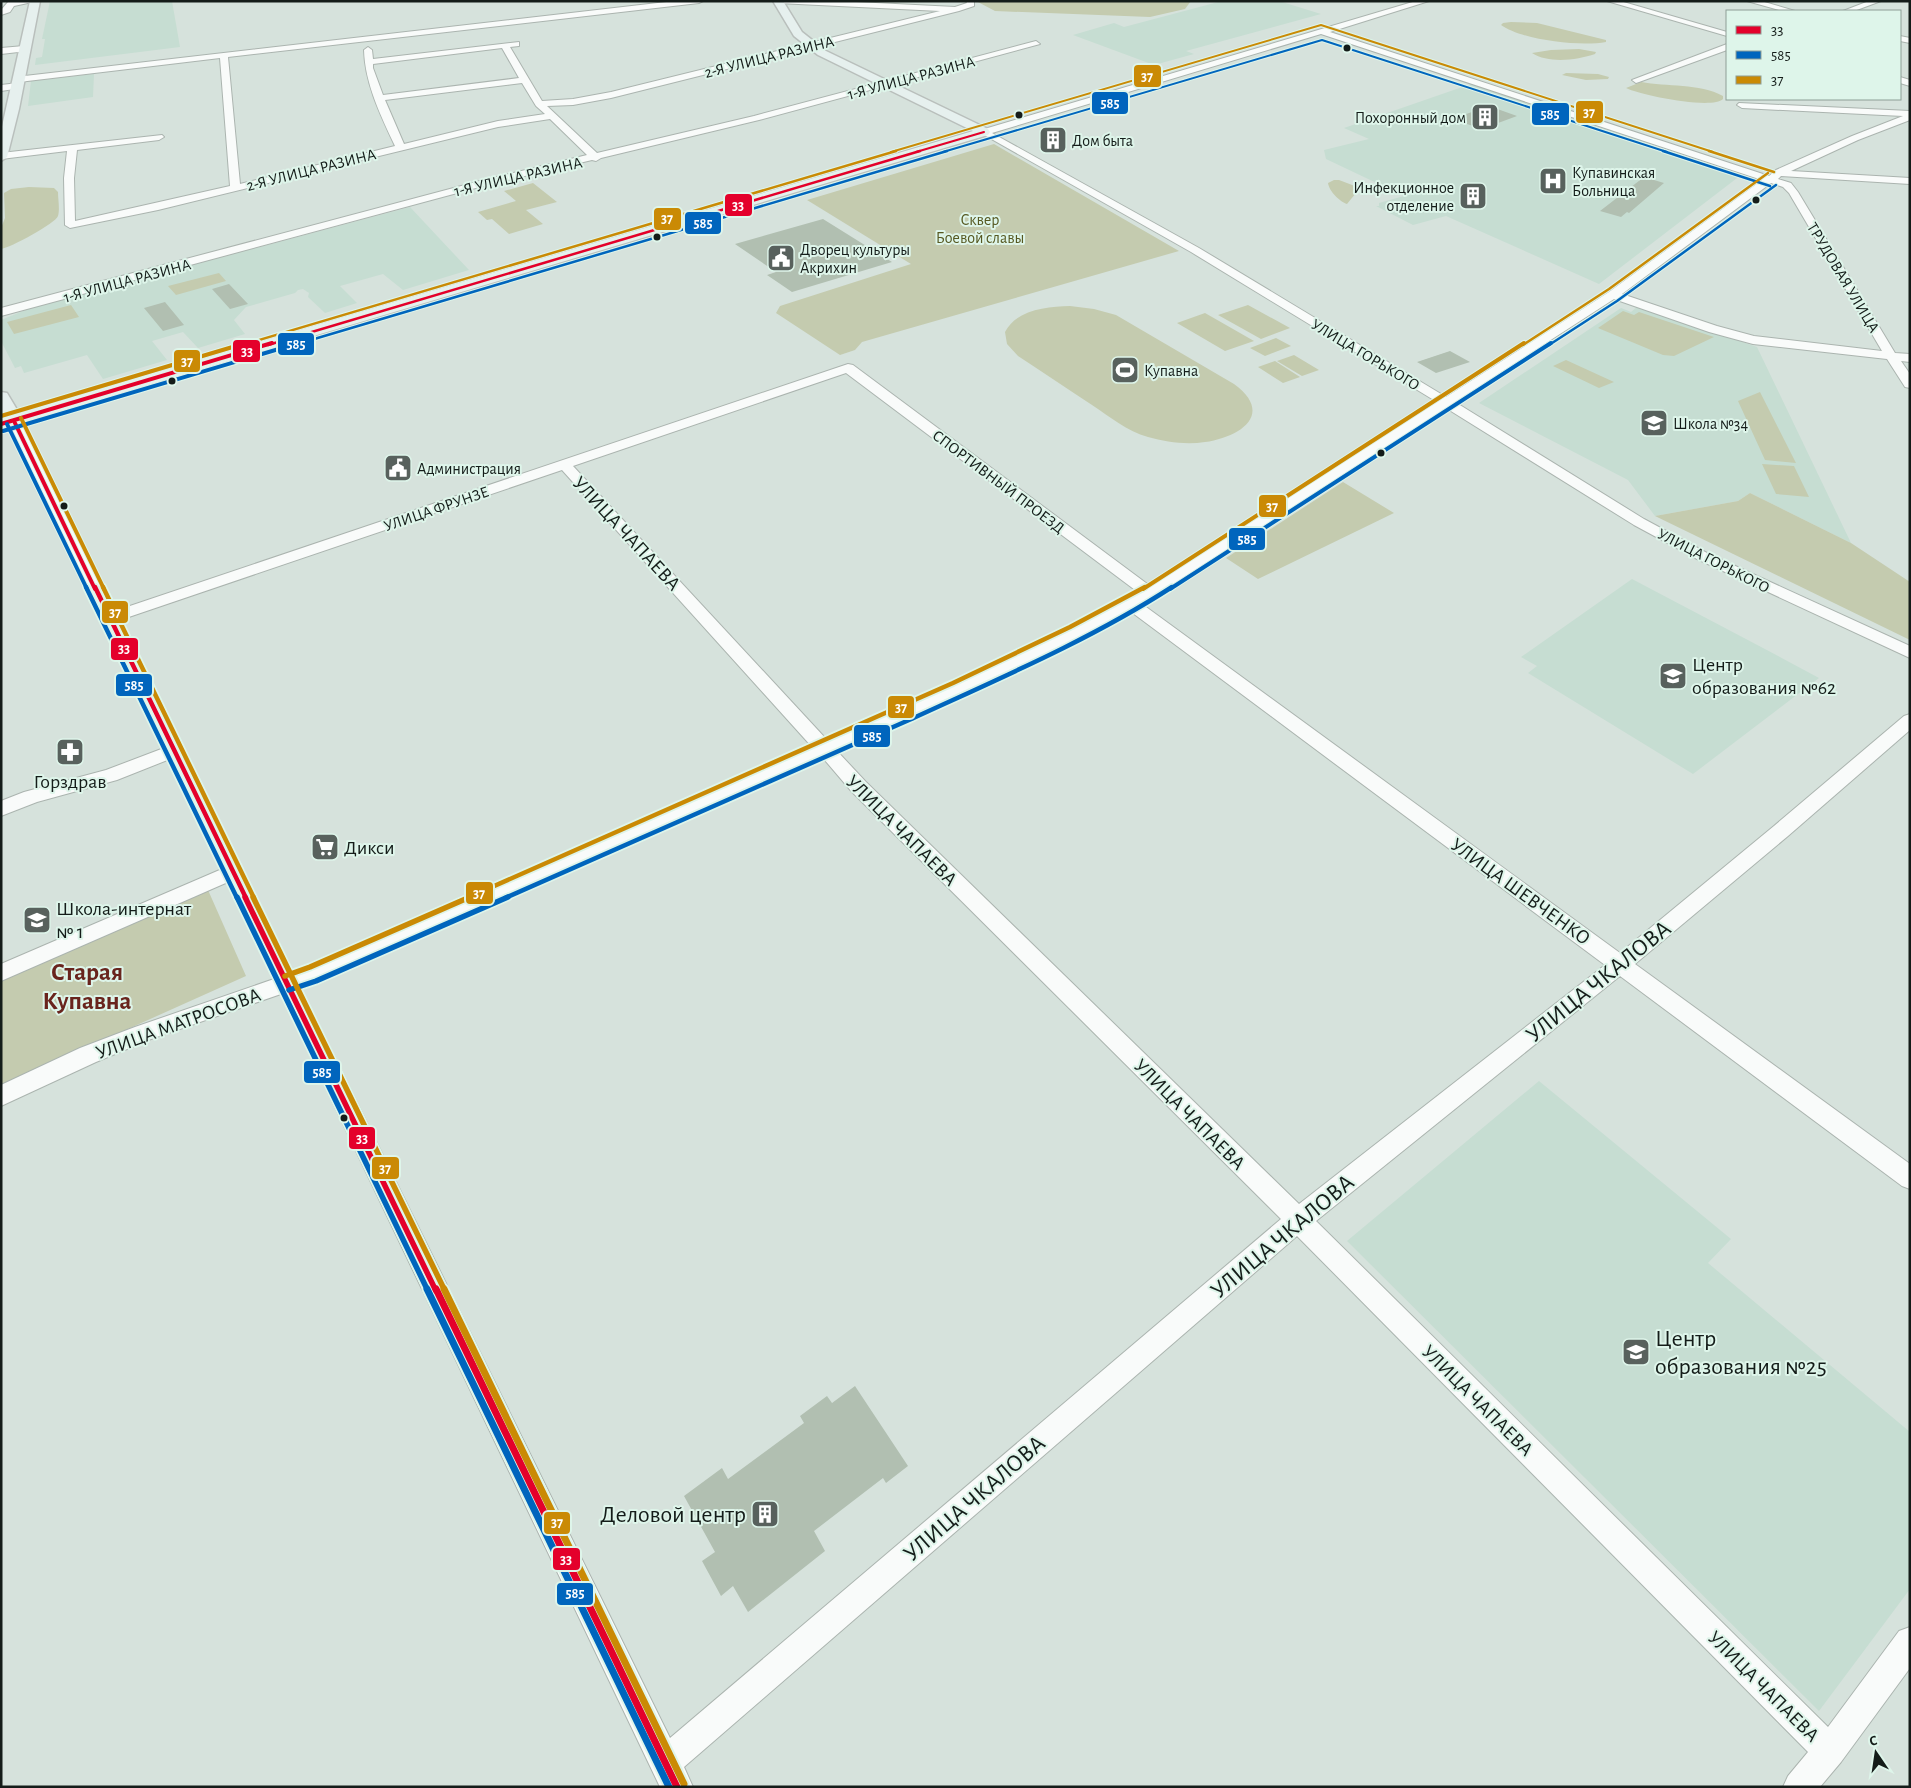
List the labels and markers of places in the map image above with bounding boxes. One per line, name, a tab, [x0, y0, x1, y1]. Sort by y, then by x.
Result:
unlabelled marker	[1342, 43, 1352, 53]
building icon: Похоронный дом	[1470, 102, 1500, 132]
unlabelled marker	[1014, 110, 1024, 120]
place label: Похоронный дом	[1355, 110, 1466, 126]
building icon: Дом быта	[1038, 125, 1068, 155]
place label: Дом быта	[1072, 133, 1133, 149]
place label: Купавинская Больница	[1572, 165, 1655, 199]
hospital icon: Купавинская Больница	[1538, 166, 1568, 196]
place label: Инфекционное отделение	[1353, 180, 1454, 214]
building icon: Инфекционное отделение	[1458, 181, 1488, 211]
unlabelled marker	[1751, 195, 1761, 205]
unlabelled marker	[652, 232, 662, 242]
place label: Дворец культуры Акрихин	[800, 242, 910, 276]
public building icon: Дворец культуры Акрихин	[766, 243, 796, 273]
sports icon: Купавна	[1110, 355, 1140, 385]
place label: Купавна	[1144, 363, 1198, 380]
unlabelled marker	[167, 376, 177, 386]
school or university icon: Школа №34	[1639, 408, 1669, 438]
place label: Школа №34	[1673, 416, 1748, 432]
unlabelled marker	[1376, 448, 1386, 458]
public building icon: Администрация	[383, 453, 413, 483]
place label: Администрация	[417, 461, 521, 477]
unlabelled marker	[59, 501, 69, 511]
place label: Центр образования №62	[1692, 655, 1836, 698]
school or university icon: Центр образования №62	[1658, 661, 1688, 691]
pharmacy icon: Горздрав	[55, 737, 85, 767]
place label: Горздрав	[34, 772, 106, 792]
supermarket icon: Дикси	[310, 832, 340, 862]
place label: Дикси	[344, 838, 395, 858]
place label: Школа-интернат № 1	[56, 899, 192, 942]
school or university icon: Школа-интернат № 1	[22, 905, 52, 935]
unlabelled marker	[339, 1113, 349, 1123]
place label: Центр образования №25	[1655, 1327, 1827, 1379]
school or university icon: Центр образования №25	[1621, 1337, 1651, 1367]
building icon: Деловой центр	[750, 1499, 780, 1529]
place label: Деловой центр	[600, 1503, 746, 1527]

